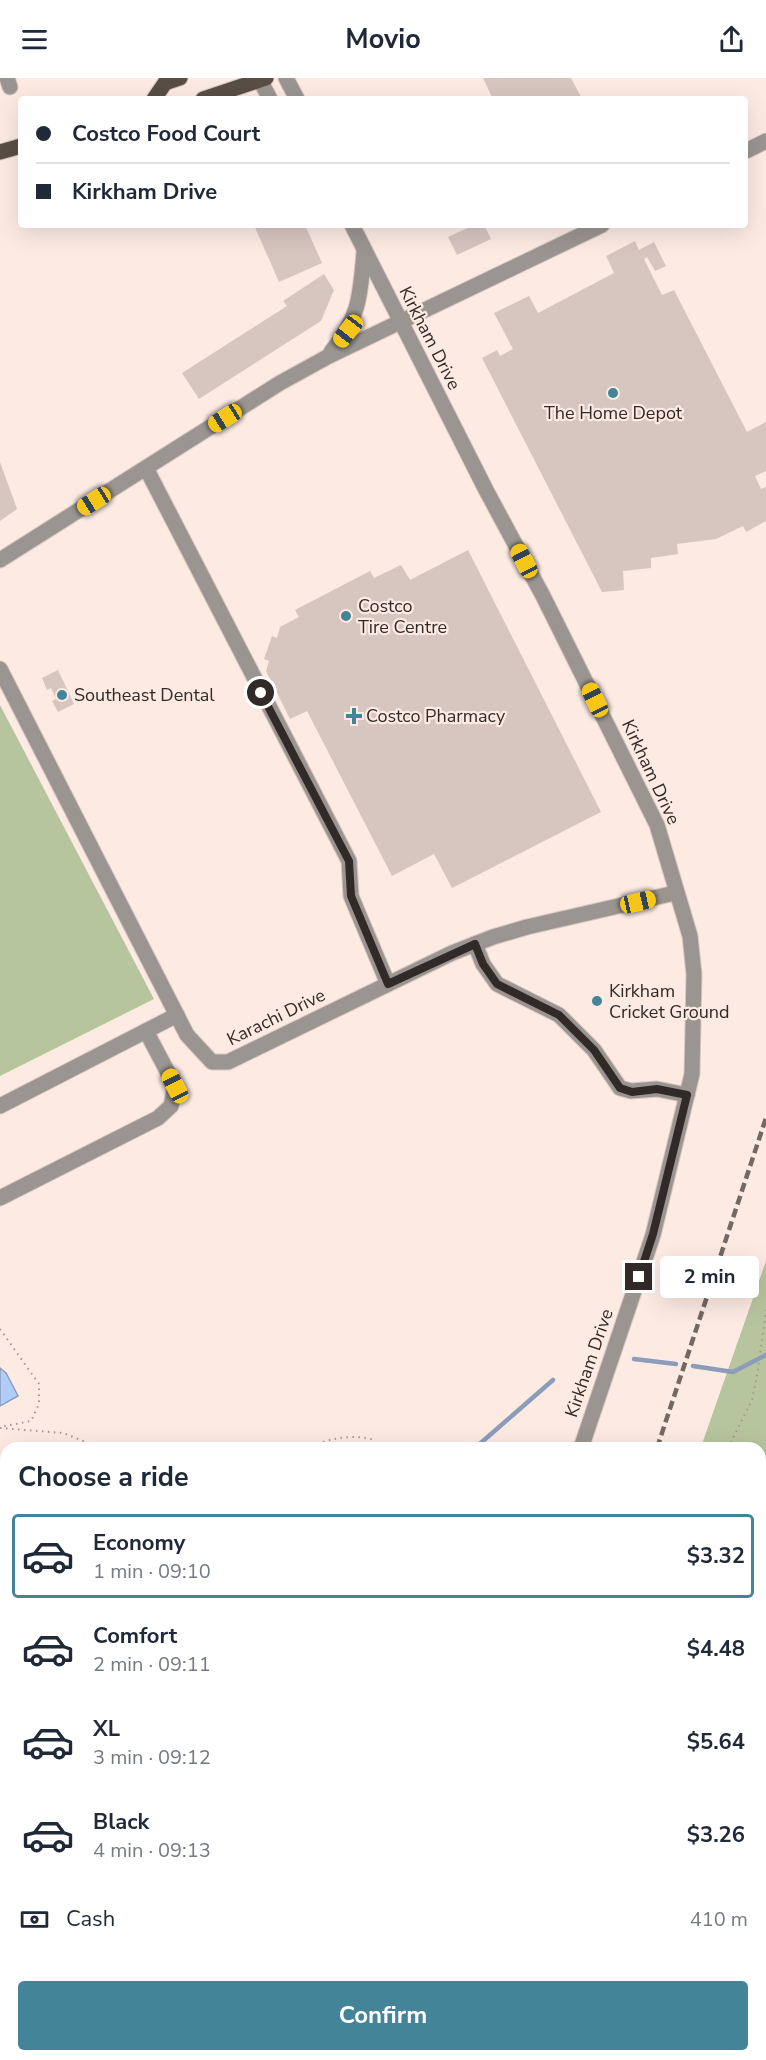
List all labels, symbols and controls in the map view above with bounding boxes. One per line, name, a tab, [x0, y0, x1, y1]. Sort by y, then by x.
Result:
text: Movio	[345, 21, 421, 58]
icon: menu	[18, 23, 51, 56]
icon: share	[715, 23, 748, 56]
text: Costco Food Court	[72, 119, 260, 149]
text: Kirkham Drive	[72, 177, 217, 207]
street label: Kirkham Drive	[394, 282, 466, 394]
car	[330, 311, 366, 351]
marker: The Home Depot	[606, 386, 620, 400]
car	[205, 401, 245, 435]
place label: The Home Depot	[544, 401, 683, 425]
car	[74, 484, 114, 518]
car	[508, 541, 540, 581]
place label: Costco Tire Centre	[358, 594, 447, 639]
marker: Costco Tire Centre	[339, 609, 353, 623]
route start	[247, 679, 274, 706]
car	[579, 680, 611, 720]
place label: Southeast Dental	[74, 683, 215, 707]
marker: Southeast Dental	[55, 688, 69, 702]
place label: Costco Pharmacy	[366, 704, 506, 728]
marker: Costco Pharmacy	[347, 709, 361, 723]
street label: Kirkham Drive	[616, 716, 686, 828]
car	[618, 889, 658, 915]
place label: Kirkham Cricket Ground	[609, 979, 730, 1024]
street label: Karachi Drive	[223, 983, 329, 1051]
marker: Kirkham Cricket Ground	[590, 994, 604, 1008]
car	[159, 1066, 191, 1106]
callout: 2 min	[660, 1256, 759, 1298]
route end	[625, 1263, 652, 1290]
text: 2 min	[684, 1263, 735, 1290]
street label: Kirkham Drive	[559, 1306, 619, 1420]
text: Choose a ride	[18, 1459, 189, 1496]
text: Economy	[93, 1528, 185, 1558]
icon: car	[21, 1529, 75, 1583]
text: $3.32	[687, 1541, 745, 1571]
text: 1 min · 09:10	[93, 1558, 211, 1585]
text: Comfort	[93, 1621, 177, 1651]
icon: car	[21, 1622, 75, 1676]
text: $4.48	[687, 1634, 745, 1664]
text: 2 min · 09:11	[93, 1651, 211, 1678]
text: XL	[93, 1714, 120, 1744]
icon: car	[21, 1715, 75, 1769]
text: $5.64	[687, 1727, 745, 1757]
text: 3 min · 09:12	[93, 1744, 211, 1771]
text: Black	[93, 1807, 149, 1837]
icon: car	[21, 1808, 75, 1862]
text: $3.26	[687, 1820, 745, 1850]
text: 4 min · 09:13	[93, 1837, 211, 1864]
icon: cash	[18, 1903, 51, 1936]
text: Cash	[66, 1904, 115, 1934]
text: 410 m	[690, 1906, 748, 1933]
button: Confirm	[18, 1981, 748, 2050]

